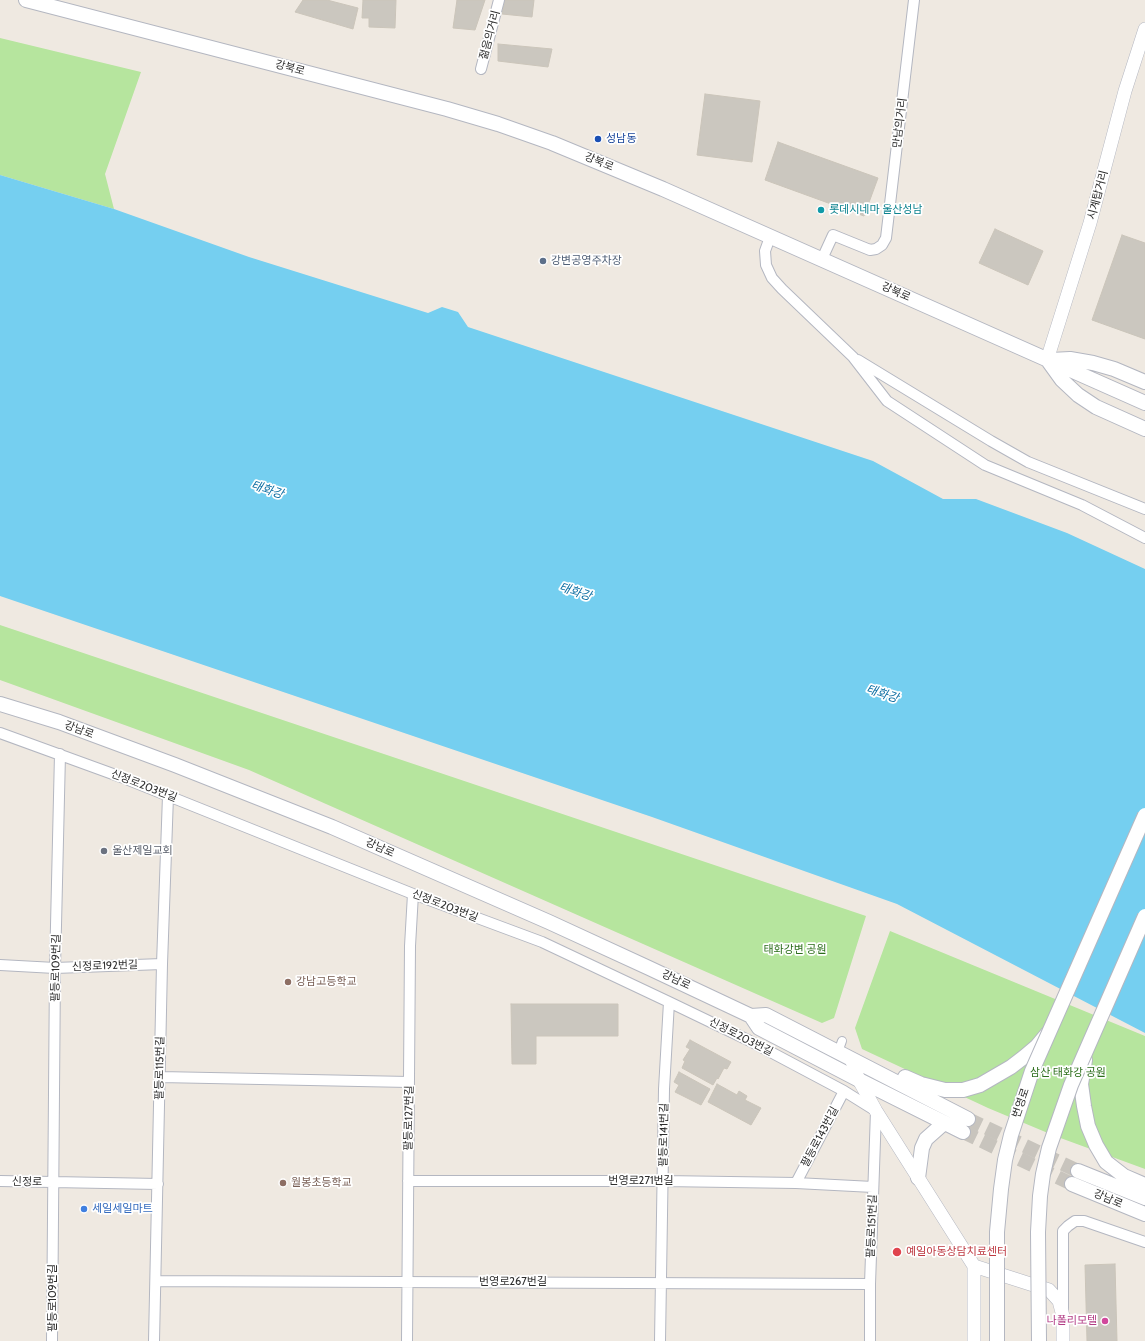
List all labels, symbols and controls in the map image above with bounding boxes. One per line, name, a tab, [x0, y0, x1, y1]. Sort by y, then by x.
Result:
street label: 젊음의거리	[477, 9, 503, 61]
street label: 강북로	[274, 58, 306, 78]
street label: 만남의거리	[890, 97, 910, 149]
place label: 성남동	[606, 132, 636, 146]
marker: 성남동	[593, 134, 603, 144]
street label: 강북로	[582, 150, 616, 174]
street label: 시계탑거리	[1085, 169, 1111, 221]
place label: 롯데시네마 울산성남	[829, 203, 923, 217]
marker: 롯데시네마 울산성남	[816, 205, 826, 215]
place label: 강변공영주차장	[551, 254, 622, 268]
marker: 강변공영주차장	[538, 256, 548, 266]
street label: 강북로	[879, 280, 913, 304]
water label: 태화강	[249, 478, 285, 502]
water label: 태화강	[557, 580, 593, 604]
water label: 태화강	[864, 682, 900, 706]
street label: 강남로	[62, 719, 96, 741]
street label: 신정로203번길	[109, 767, 179, 805]
street label: 강남로	[363, 836, 397, 860]
place label: 울산제일교회	[112, 844, 173, 858]
marker: 울산제일교회	[99, 846, 109, 856]
street label: 신정로203번길	[410, 887, 480, 925]
street label: 팔등로109번길	[49, 934, 63, 1002]
park label: 태화강변 공원	[763, 943, 827, 957]
street label: 신정로192번길	[72, 958, 138, 974]
street label: 강남로	[659, 968, 693, 992]
place label: 강남고등학교	[296, 975, 357, 989]
marker: 강남고등학교	[283, 977, 293, 987]
street label: 신정로203번길	[707, 1015, 775, 1059]
street label: 팔등로115번길	[153, 1036, 167, 1100]
park label: 삼산 태화강 공원	[1030, 1066, 1106, 1080]
street label: 팔등로127번길	[402, 1085, 416, 1151]
street label: 번영로	[1010, 1086, 1032, 1120]
street label: 팔등로141번길	[657, 1103, 671, 1167]
street label: 팔등로143번길	[799, 1105, 841, 1169]
street label: 번영로271번길	[608, 1174, 674, 1188]
street label: 신정로	[12, 1175, 42, 1189]
place label: 월봉초등학교	[291, 1176, 352, 1190]
marker: 월봉초등학교	[278, 1178, 288, 1188]
street label: 강남로	[1091, 1187, 1125, 1211]
street label: 팔등로151번길	[864, 1194, 880, 1258]
place label: 세일세일마트	[92, 1202, 153, 1216]
marker: 세일세일마트	[79, 1204, 89, 1214]
place label: 예일아동상담치료센터	[906, 1245, 1007, 1259]
marker: 예일아동상담치료센터	[891, 1246, 903, 1258]
street label: 팔등로109번길	[46, 1264, 60, 1332]
street label: 번영로267번길	[479, 1275, 547, 1289]
place label: 나폴리모텔	[1046, 1314, 1097, 1328]
marker: 나폴리모텔	[1100, 1316, 1110, 1326]

